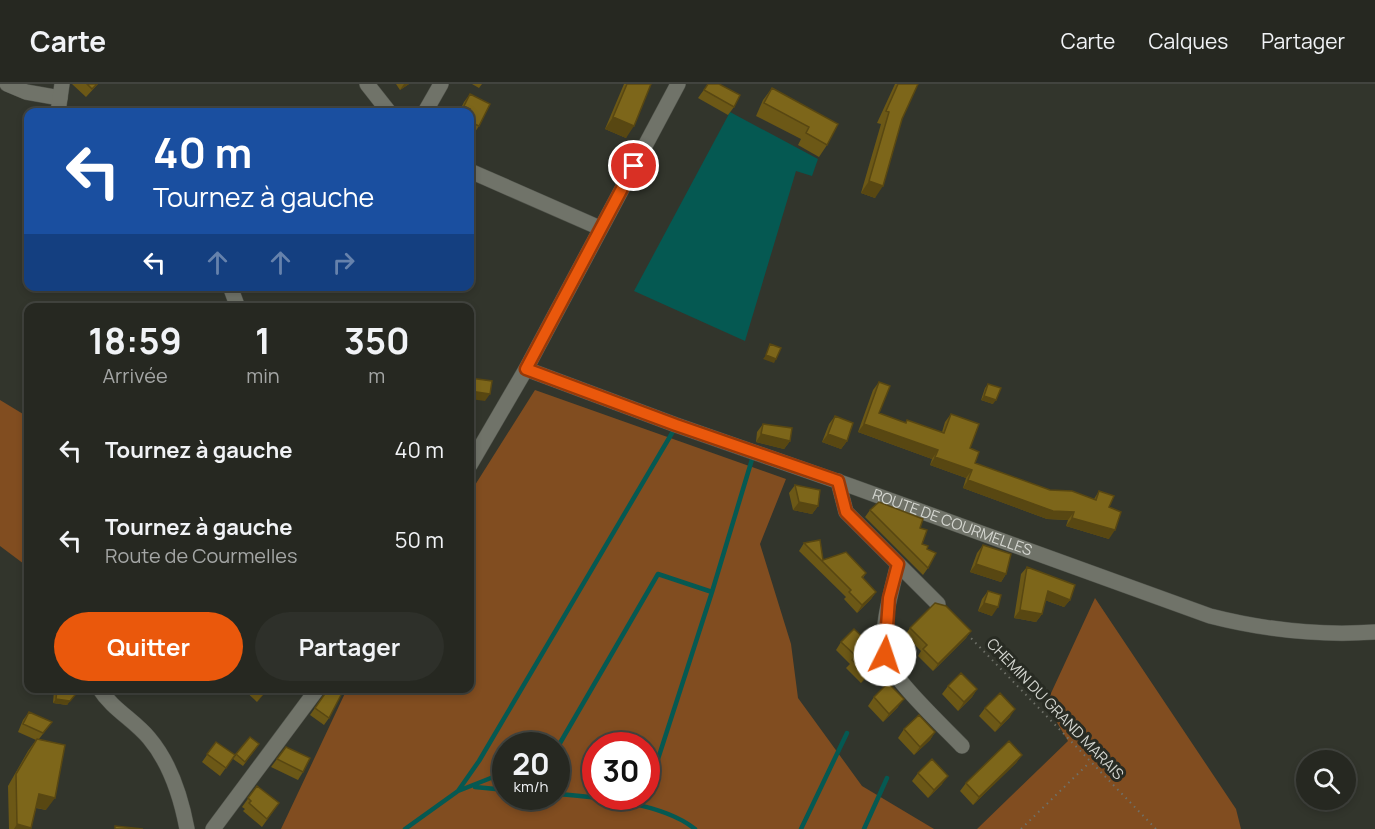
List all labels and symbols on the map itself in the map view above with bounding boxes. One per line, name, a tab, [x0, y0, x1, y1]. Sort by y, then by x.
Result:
pin	[608, 140, 659, 191]
street label: ROUTE DE COURMELLES	[869, 484, 1035, 561]
position arrow	[853, 623, 917, 687]
street label: CHEMIN DU GRAND MARAIS	[982, 633, 1129, 784]
speed limit sign: 30	[582, 732, 660, 810]

